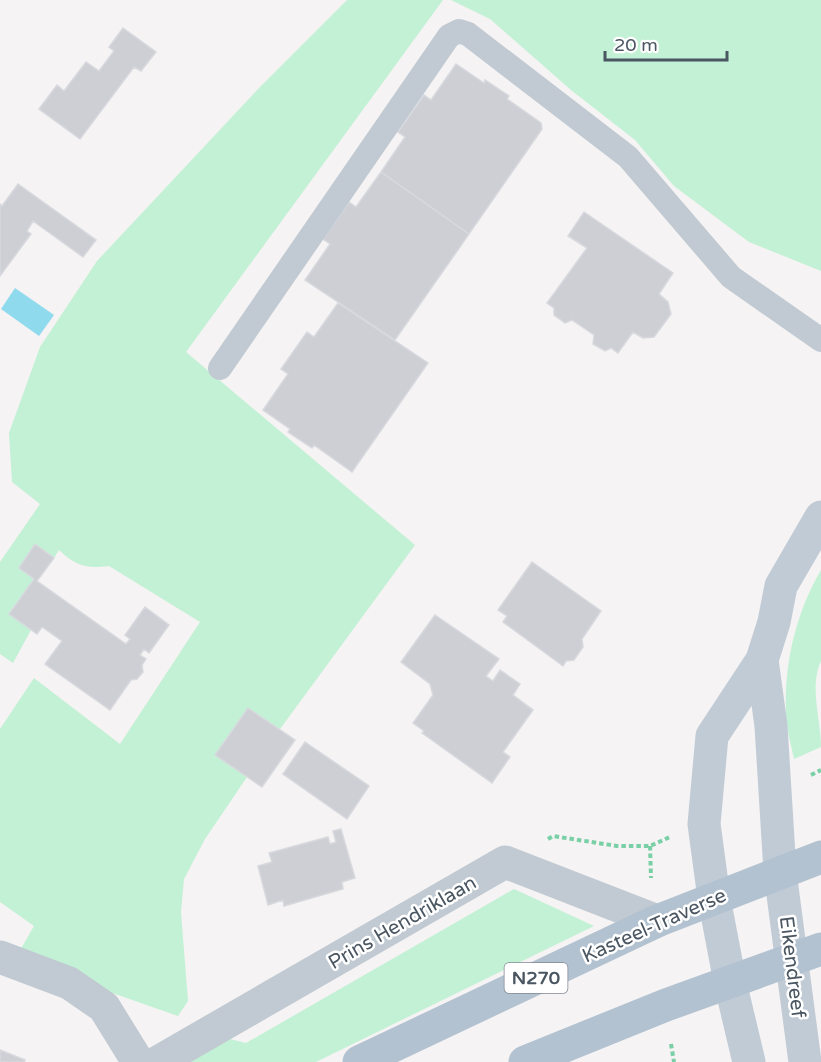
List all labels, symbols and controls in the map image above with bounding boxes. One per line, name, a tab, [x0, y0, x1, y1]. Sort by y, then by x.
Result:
scale bar	[605, 24, 726, 62]
text: 20 m	[614, 34, 658, 56]
street label: Prins Hendriklaan	[324, 871, 481, 975]
street label: Kasteel-Traverse	[579, 883, 730, 968]
street label: Eikendreef	[774, 915, 810, 1020]
road number: N270	[504, 963, 568, 993]

